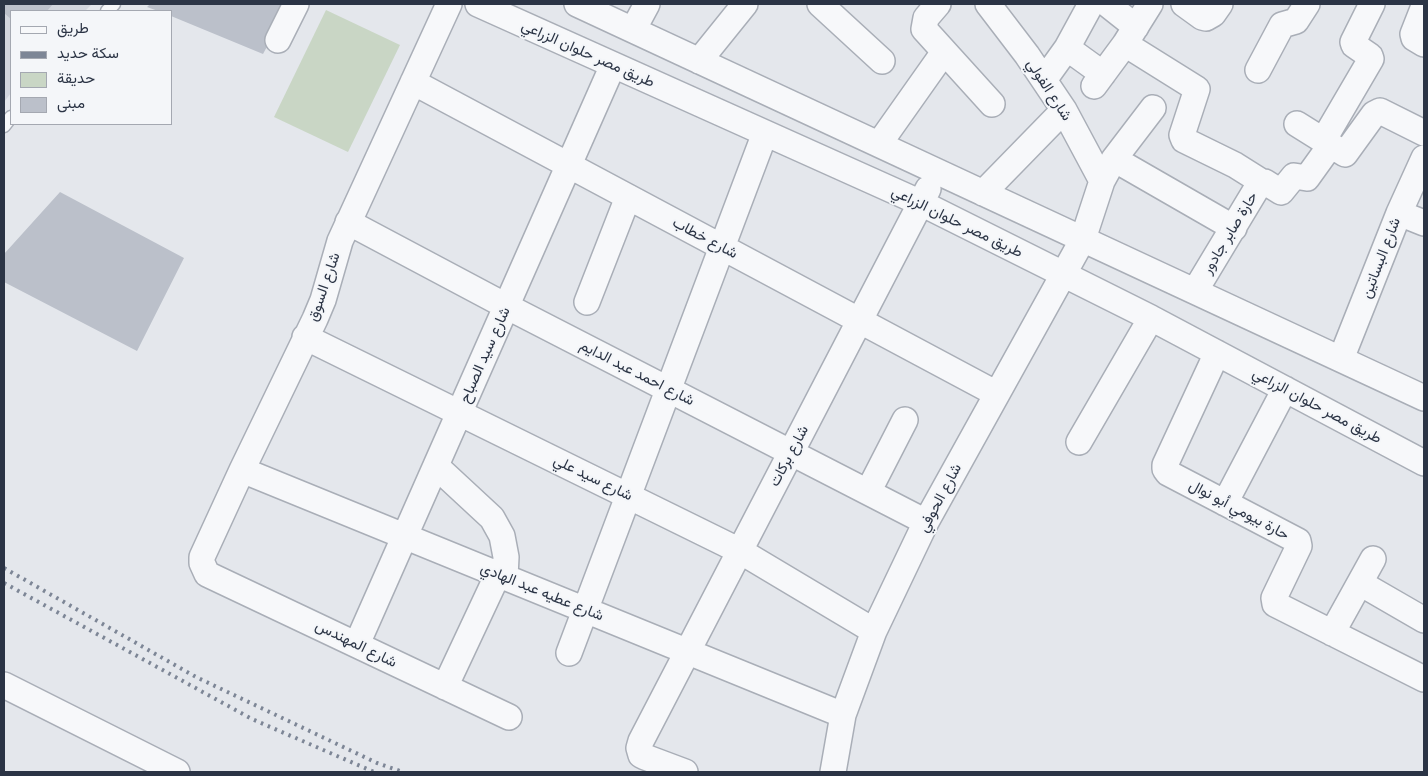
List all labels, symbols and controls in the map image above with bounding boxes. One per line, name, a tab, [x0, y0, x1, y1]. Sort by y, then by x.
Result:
legend	[10, 10, 172, 125]
street label: طريق مصر حلوان الزراعي	[519, 17, 657, 91]
text: طريق	[57, 18, 89, 37]
text: سكة حديد	[57, 43, 119, 62]
street label: شارع الفولي	[1022, 56, 1076, 124]
text: حديقة	[57, 68, 95, 87]
text: مبنى	[57, 93, 85, 112]
street label: طريق مصر حلوان الزراعي	[888, 182, 1026, 262]
street label: حارة صابر جادور	[1198, 189, 1262, 277]
street label: شارع خطاب	[669, 213, 741, 263]
street label: شارع البساتين	[1357, 215, 1405, 301]
street label: شارع السوق	[304, 250, 344, 324]
street label: شارع سيد الصباح	[456, 304, 514, 406]
street label: شارع احمد عبد الدايم	[577, 336, 697, 410]
street label: طريق مصر حلوان الزراعي	[1249, 364, 1385, 448]
street label: شارع بركات	[765, 422, 813, 490]
street label: شارع سيد علي	[551, 451, 635, 505]
street label: شارع الحوفي	[914, 460, 966, 536]
street label: حارة بيومي أبو نوال	[1186, 476, 1292, 544]
street label: شارع عطيه عبد الهادي	[478, 559, 606, 625]
street label: شارع المهندس	[312, 616, 400, 672]

